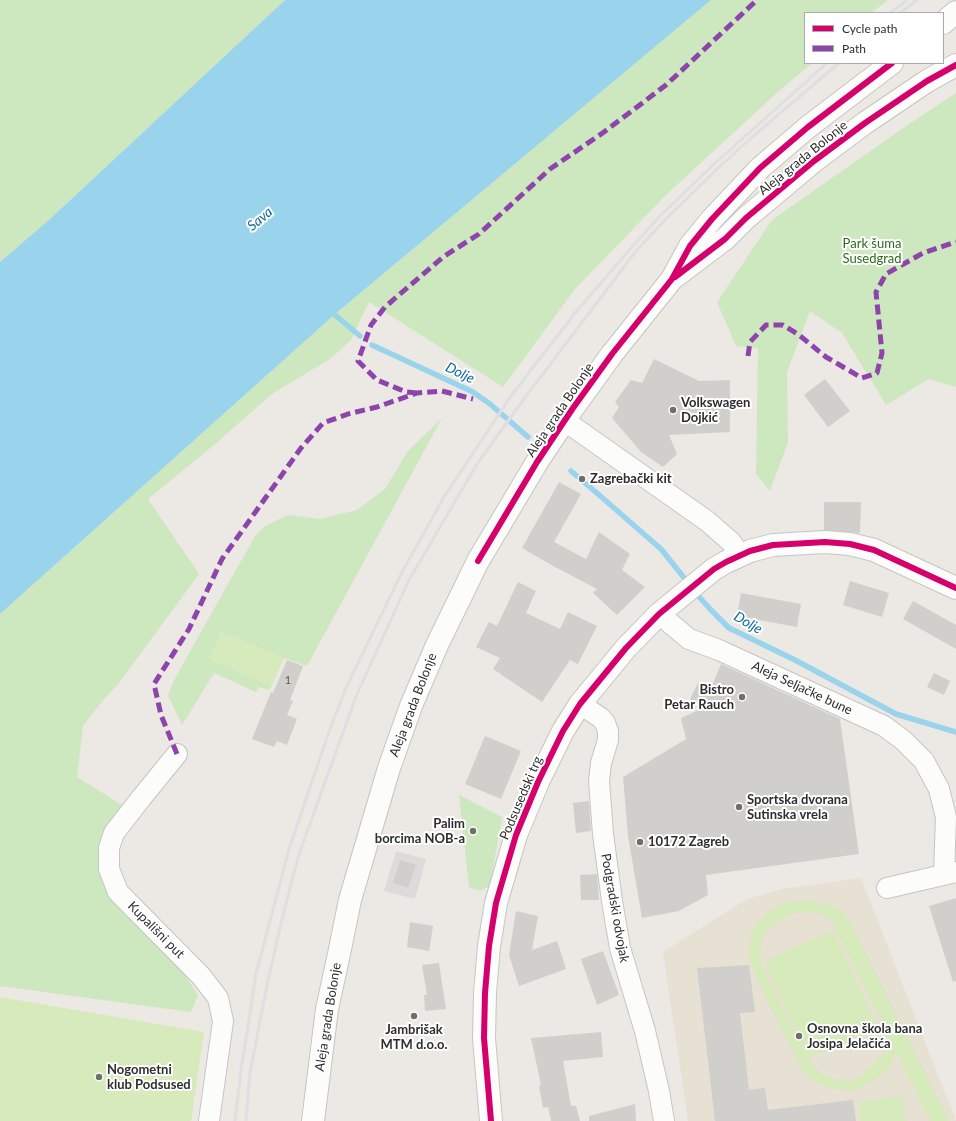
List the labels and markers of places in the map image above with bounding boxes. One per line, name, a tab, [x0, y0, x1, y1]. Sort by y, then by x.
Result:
place label: Volkswagen Dojkić	[681, 395, 750, 426]
marker: Volkswagen Dojkić	[668, 405, 678, 415]
place label: Zagrebački kit	[590, 471, 672, 487]
marker: Zagrebački kit	[577, 474, 587, 484]
place label: Bistro Petar Rauch	[664, 682, 734, 713]
marker: Bistro Petar Rauch	[737, 692, 747, 702]
place label: Sportska dvorana Sutinska vrela	[747, 792, 848, 823]
marker: Sportska dvorana Sutinska vrela	[734, 802, 744, 812]
place label: Palim borcima NOB-a	[375, 816, 465, 847]
marker: Palim borcima NOB-a	[468, 826, 478, 836]
place label: 10172 Zagreb	[648, 834, 729, 850]
marker: 10172 Zagreb	[635, 837, 645, 847]
marker: Jambrišak MTM d.o.o.	[409, 1011, 419, 1021]
place label: Osnovna škola bana Josipa Jelačića	[807, 1021, 922, 1052]
place label: Jambrišak MTM d.o.o.	[380, 1022, 448, 1053]
marker: Osnovna škola bana Josipa Jelačića	[794, 1031, 804, 1041]
place label: Nogometni klub Podsused	[107, 1062, 191, 1093]
marker: Nogometni klub Podsused	[94, 1072, 104, 1082]

